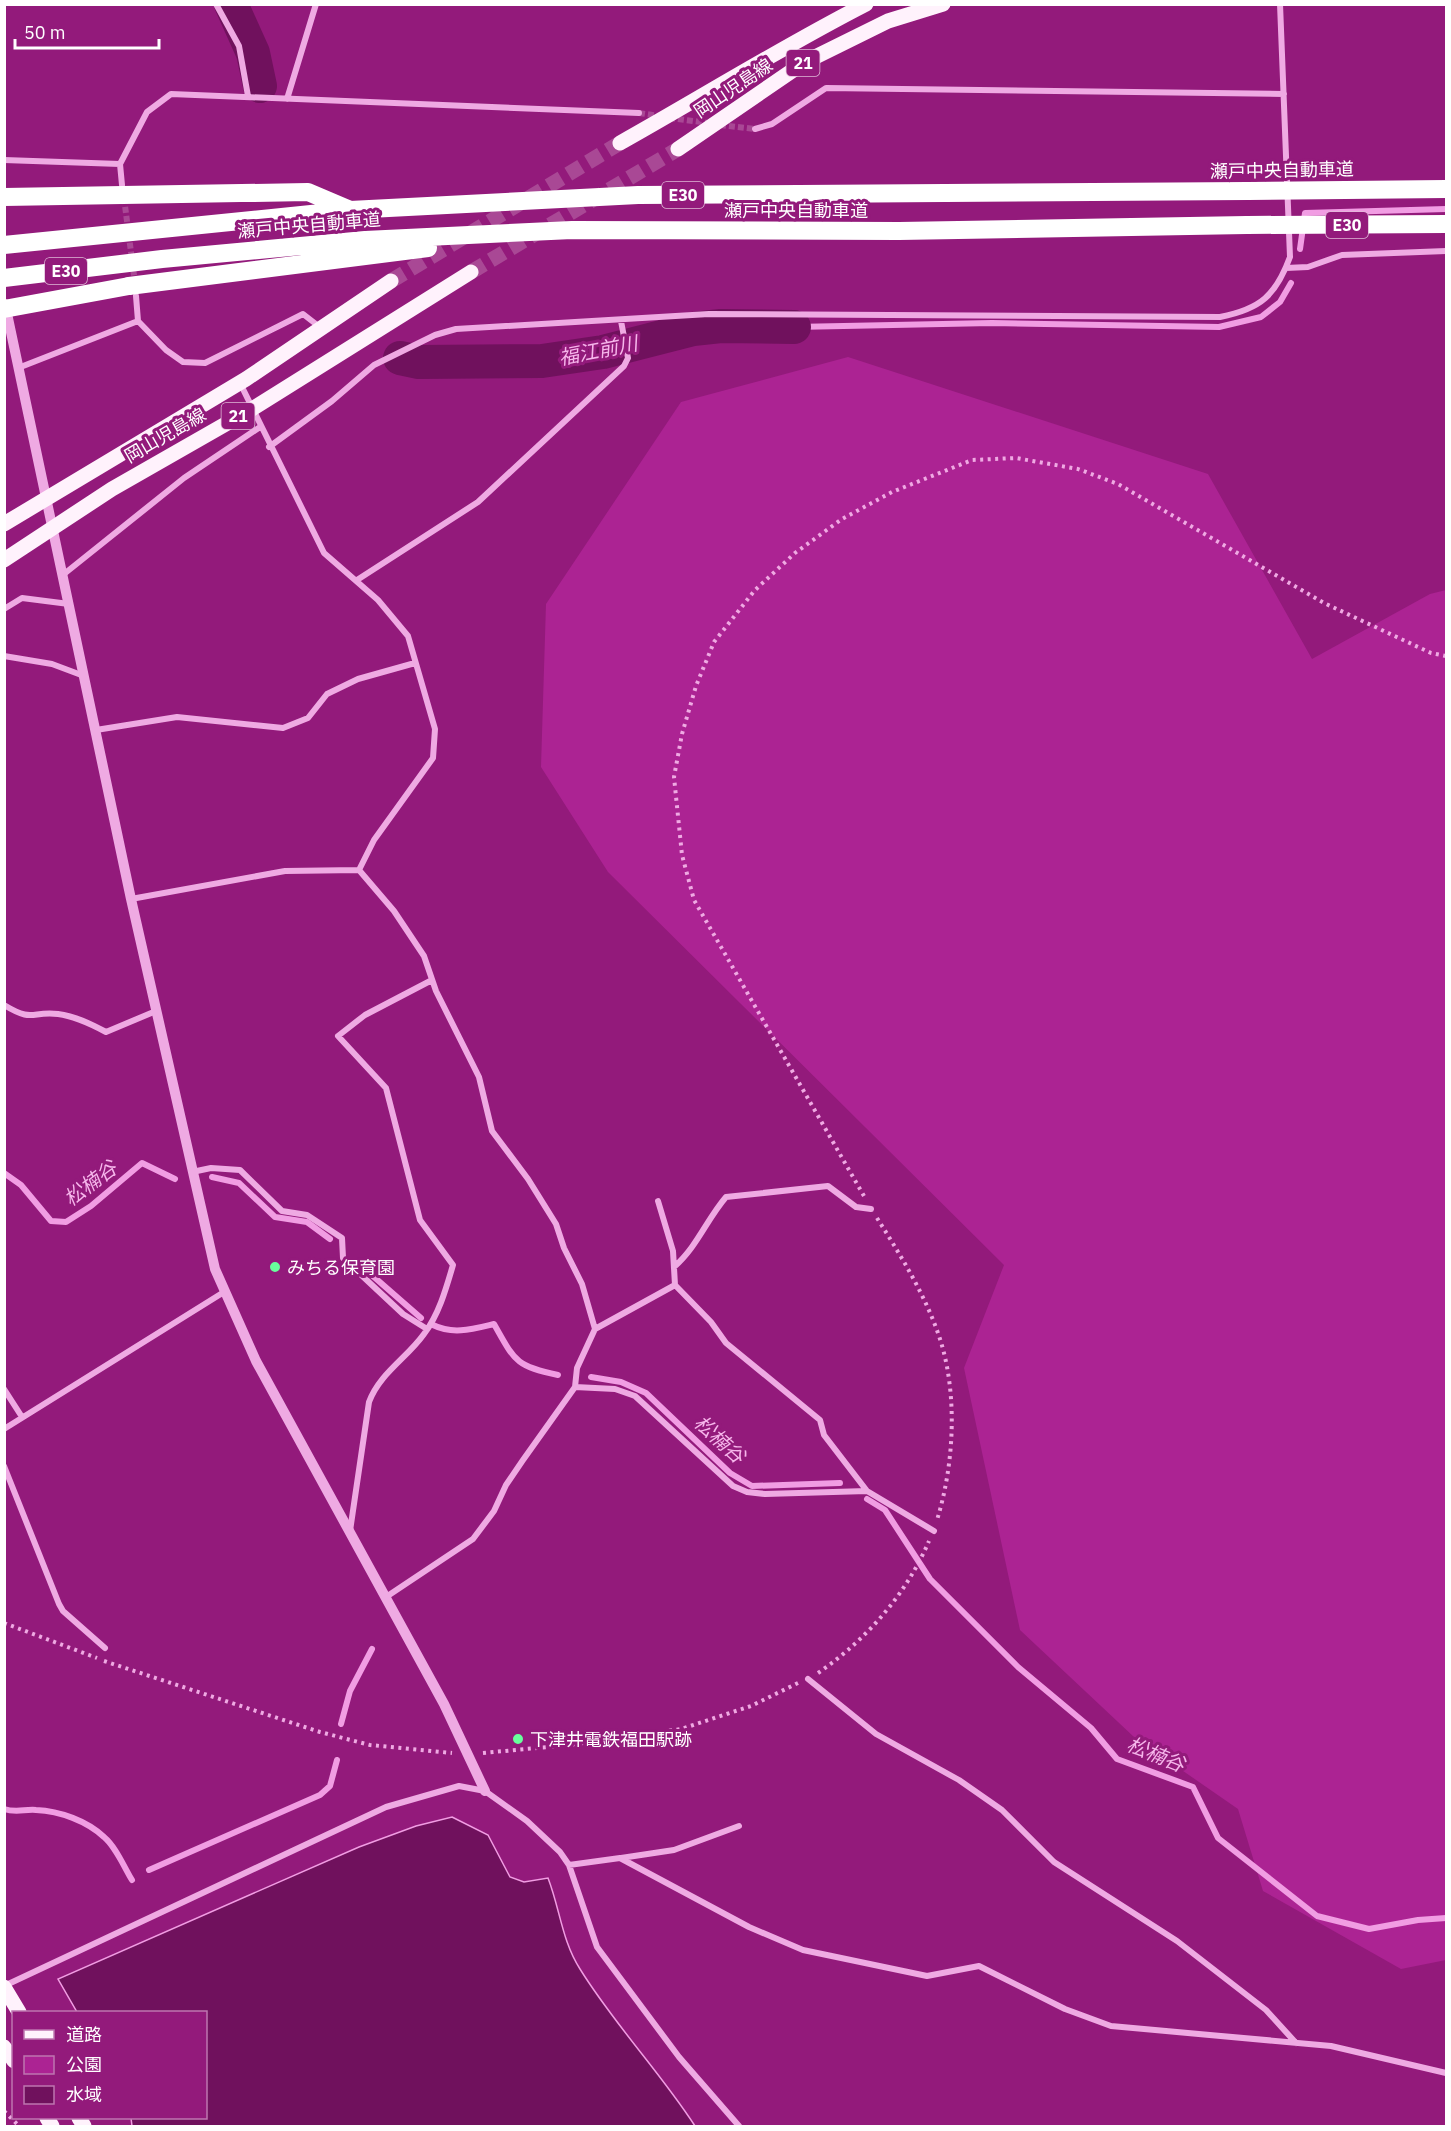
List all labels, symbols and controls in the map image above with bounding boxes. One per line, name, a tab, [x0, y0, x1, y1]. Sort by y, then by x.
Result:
scale bar	[15, 12, 159, 50]
text: 50 m	[24, 21, 66, 44]
road number: 21	[786, 50, 820, 76]
street label: 岡山児島線	[689, 53, 777, 123]
street label: 瀬戸中央自動車道	[1210, 157, 1354, 183]
road number: E30	[662, 182, 704, 208]
street label: 瀬戸中央自動車道	[724, 199, 868, 222]
street label: 瀬戸中央自動車道	[236, 207, 382, 243]
road number: E30	[1326, 212, 1368, 238]
road number: E30	[45, 258, 87, 284]
water label: 福江前川	[556, 329, 642, 371]
street label: 岡山児島線	[120, 403, 210, 467]
road number: 21	[222, 403, 254, 429]
water label: 松楠谷	[58, 1153, 124, 1212]
place label: みちる保育園	[287, 1256, 395, 1279]
marker: みちる保育園	[268, 1260, 282, 1274]
water label: 松楠谷	[689, 1409, 753, 1470]
place label: 下津井電鉄福田駅跡	[530, 1728, 692, 1751]
water label: 松楠谷	[1123, 1730, 1191, 1779]
marker: 下津井電鉄福田駅跡	[511, 1732, 525, 1746]
legend	[12, 2011, 207, 2119]
text: 道路	[66, 2023, 102, 2046]
text: 公園	[66, 2053, 102, 2076]
text: 水域	[66, 2083, 102, 2106]

